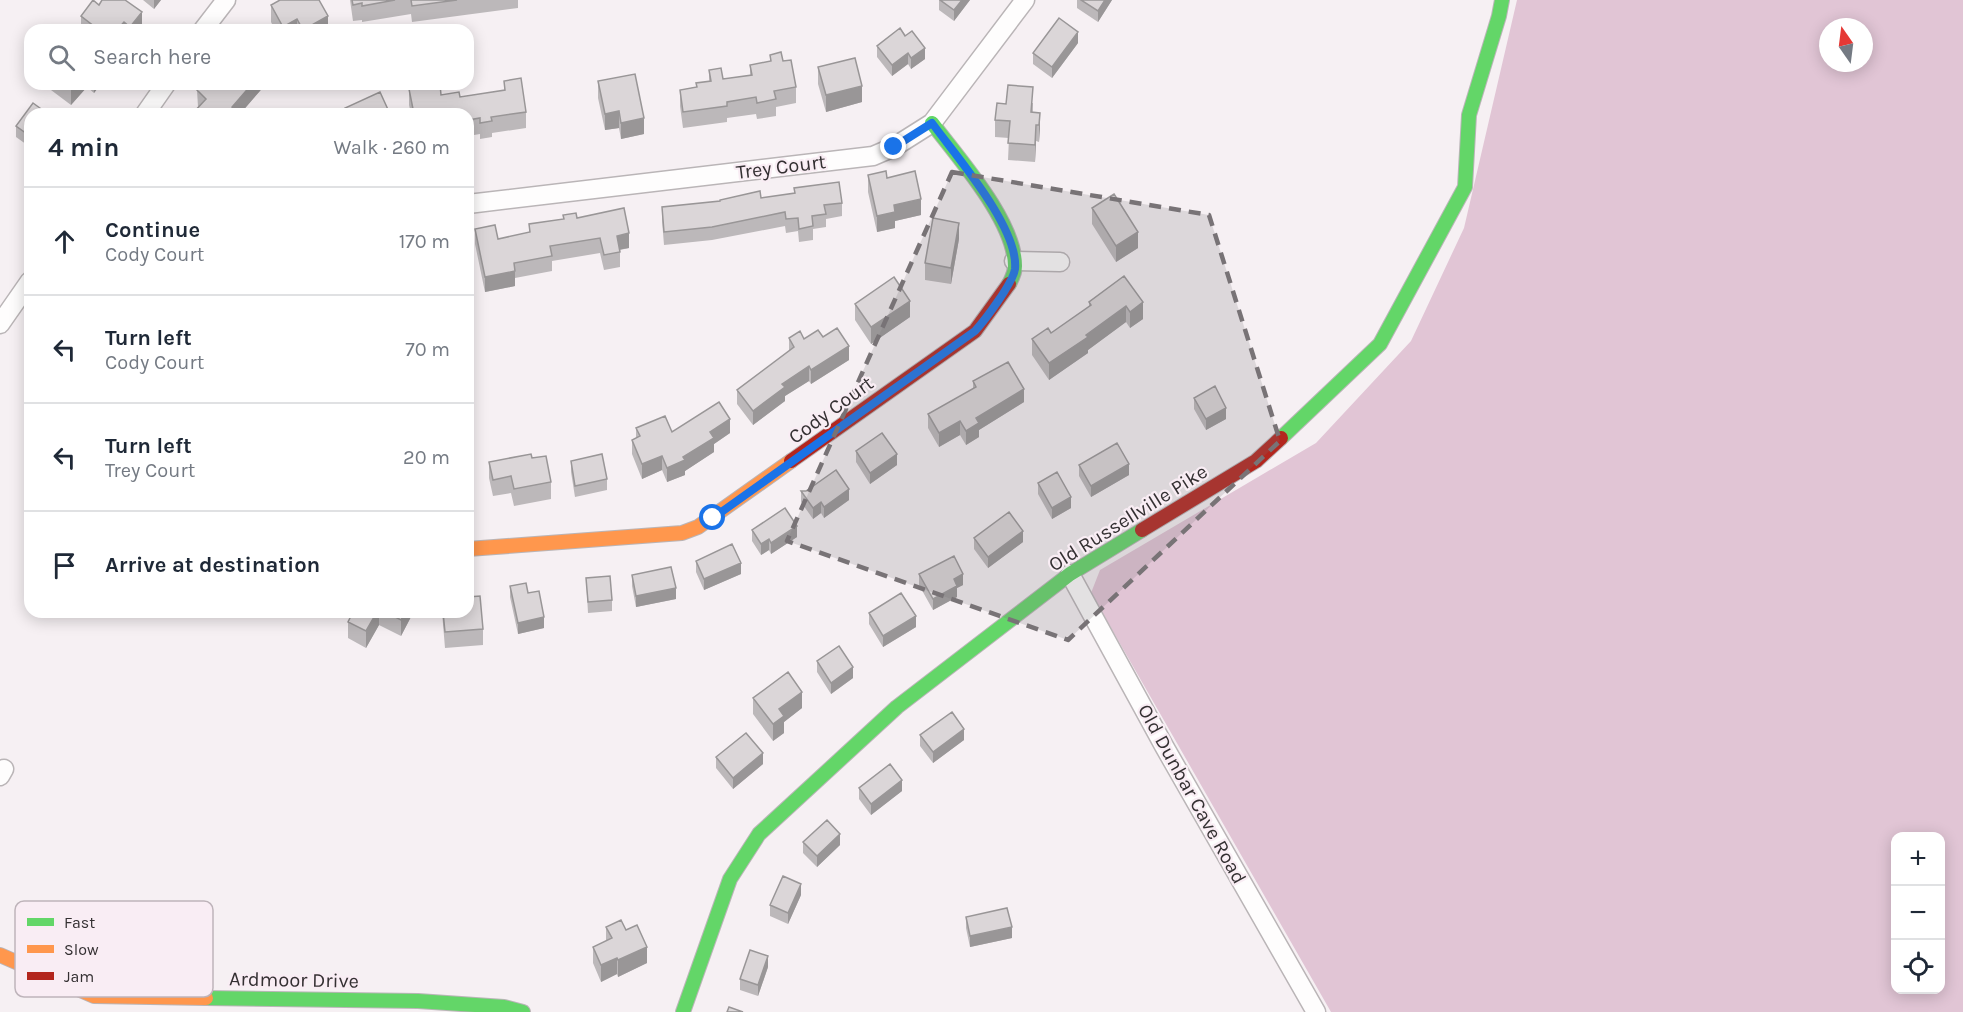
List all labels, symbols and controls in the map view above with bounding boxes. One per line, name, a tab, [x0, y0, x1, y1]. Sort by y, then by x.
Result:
north arrow	[1819, 18, 1873, 72]
search box	[24, 24, 474, 90]
icon: search	[45, 41, 78, 74]
text: Search here	[93, 44, 211, 70]
text: 4 min	[48, 132, 119, 163]
route end	[880, 133, 906, 159]
text: Walk · 260 m	[333, 136, 450, 159]
street label: Trey Court	[735, 150, 828, 184]
text: Continue	[105, 217, 200, 243]
icon: ahead	[48, 225, 81, 258]
text: 170 m	[399, 230, 450, 253]
text: Cody Court	[105, 243, 204, 266]
text: Turn left	[105, 325, 192, 351]
icon: left	[48, 333, 81, 366]
text: 70 m	[405, 338, 450, 361]
text: Cody Court	[105, 351, 204, 374]
street label: Cody Court	[784, 371, 878, 448]
text: Turn left	[105, 433, 192, 459]
icon: left	[48, 441, 81, 474]
text: 20 m	[403, 446, 450, 469]
text: Trey Court	[105, 459, 195, 482]
street label: Old Russellville Pike	[1044, 460, 1212, 576]
route start	[699, 504, 725, 530]
icon: arrive	[48, 549, 81, 582]
text: Arrive at destination	[105, 552, 320, 578]
street label: Old Dunbar Cave Road	[1133, 700, 1251, 888]
map controls	[1891, 832, 1945, 994]
button: +	[1891, 832, 1945, 886]
button: −	[1891, 886, 1945, 940]
legend	[15, 901, 213, 997]
text: Fast	[64, 913, 95, 932]
text: Slow	[64, 940, 99, 959]
button: locate	[1891, 940, 1945, 994]
text: Jam	[64, 967, 94, 986]
street label: Ardmoor Drive	[229, 967, 359, 993]

